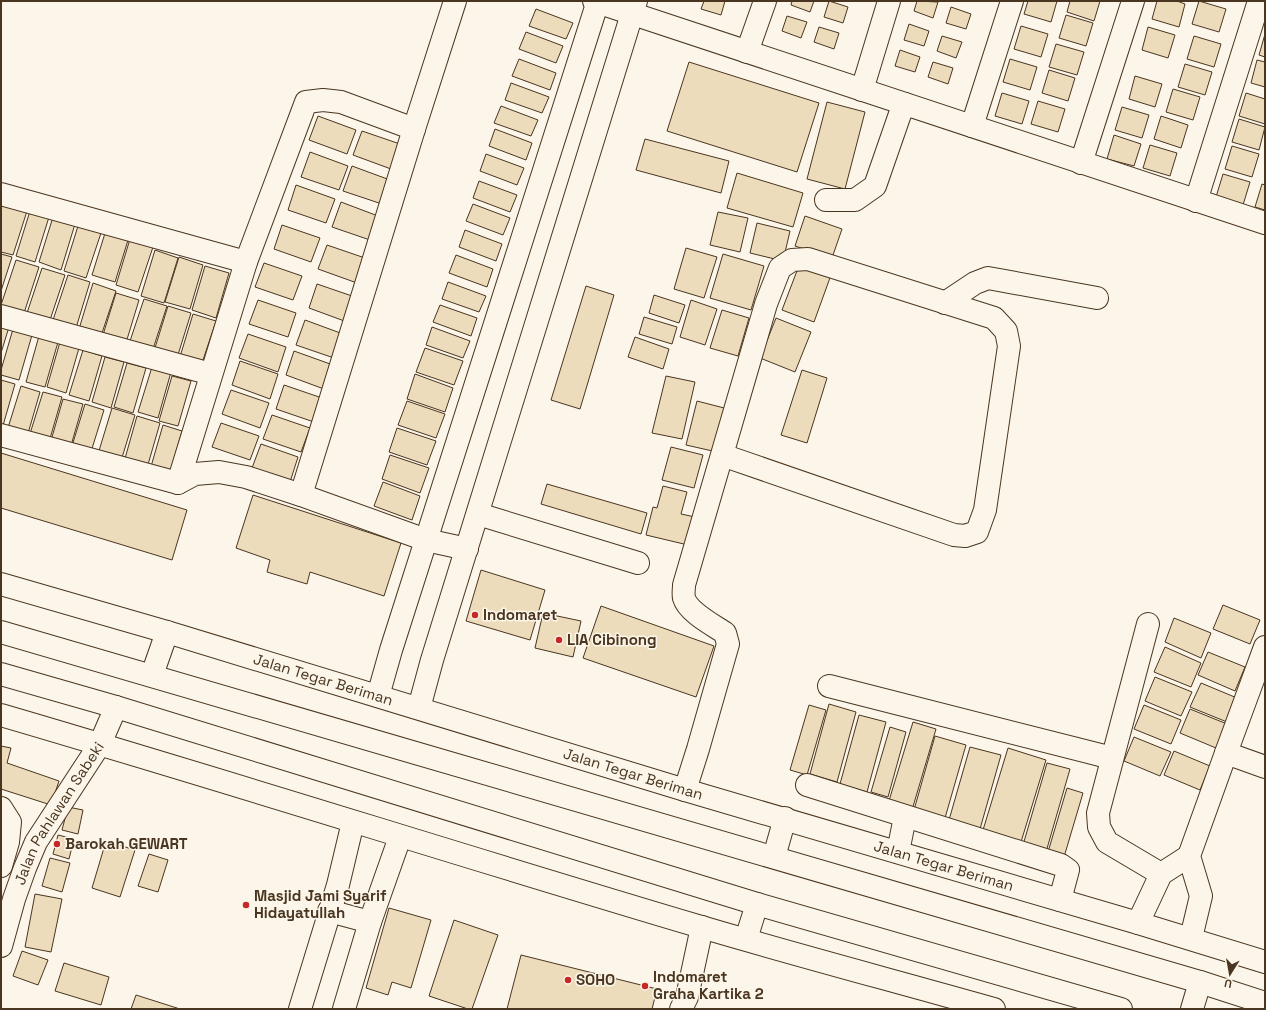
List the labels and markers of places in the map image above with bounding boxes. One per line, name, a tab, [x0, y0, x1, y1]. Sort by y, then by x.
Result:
place label: Indomaret	[483, 605, 558, 624]
marker: Indomaret	[470, 610, 480, 620]
place label: LIA Cibinong	[567, 630, 657, 649]
marker: LIA Cibinong	[554, 635, 564, 645]
place label: Barokah GEWART	[65, 834, 188, 853]
marker: Barokah GEWART	[52, 839, 62, 849]
place label: Masjid Jami Syarif Hidayatullah	[254, 886, 387, 922]
marker: Masjid Jami Syarif Hidayatullah	[241, 900, 251, 910]
place label: Indomaret Graha Kartika 2	[653, 967, 764, 1003]
place label: SOHO	[576, 970, 615, 989]
marker: SOHO	[563, 975, 573, 985]
marker: Indomaret Graha Kartika 2	[640, 981, 650, 991]

